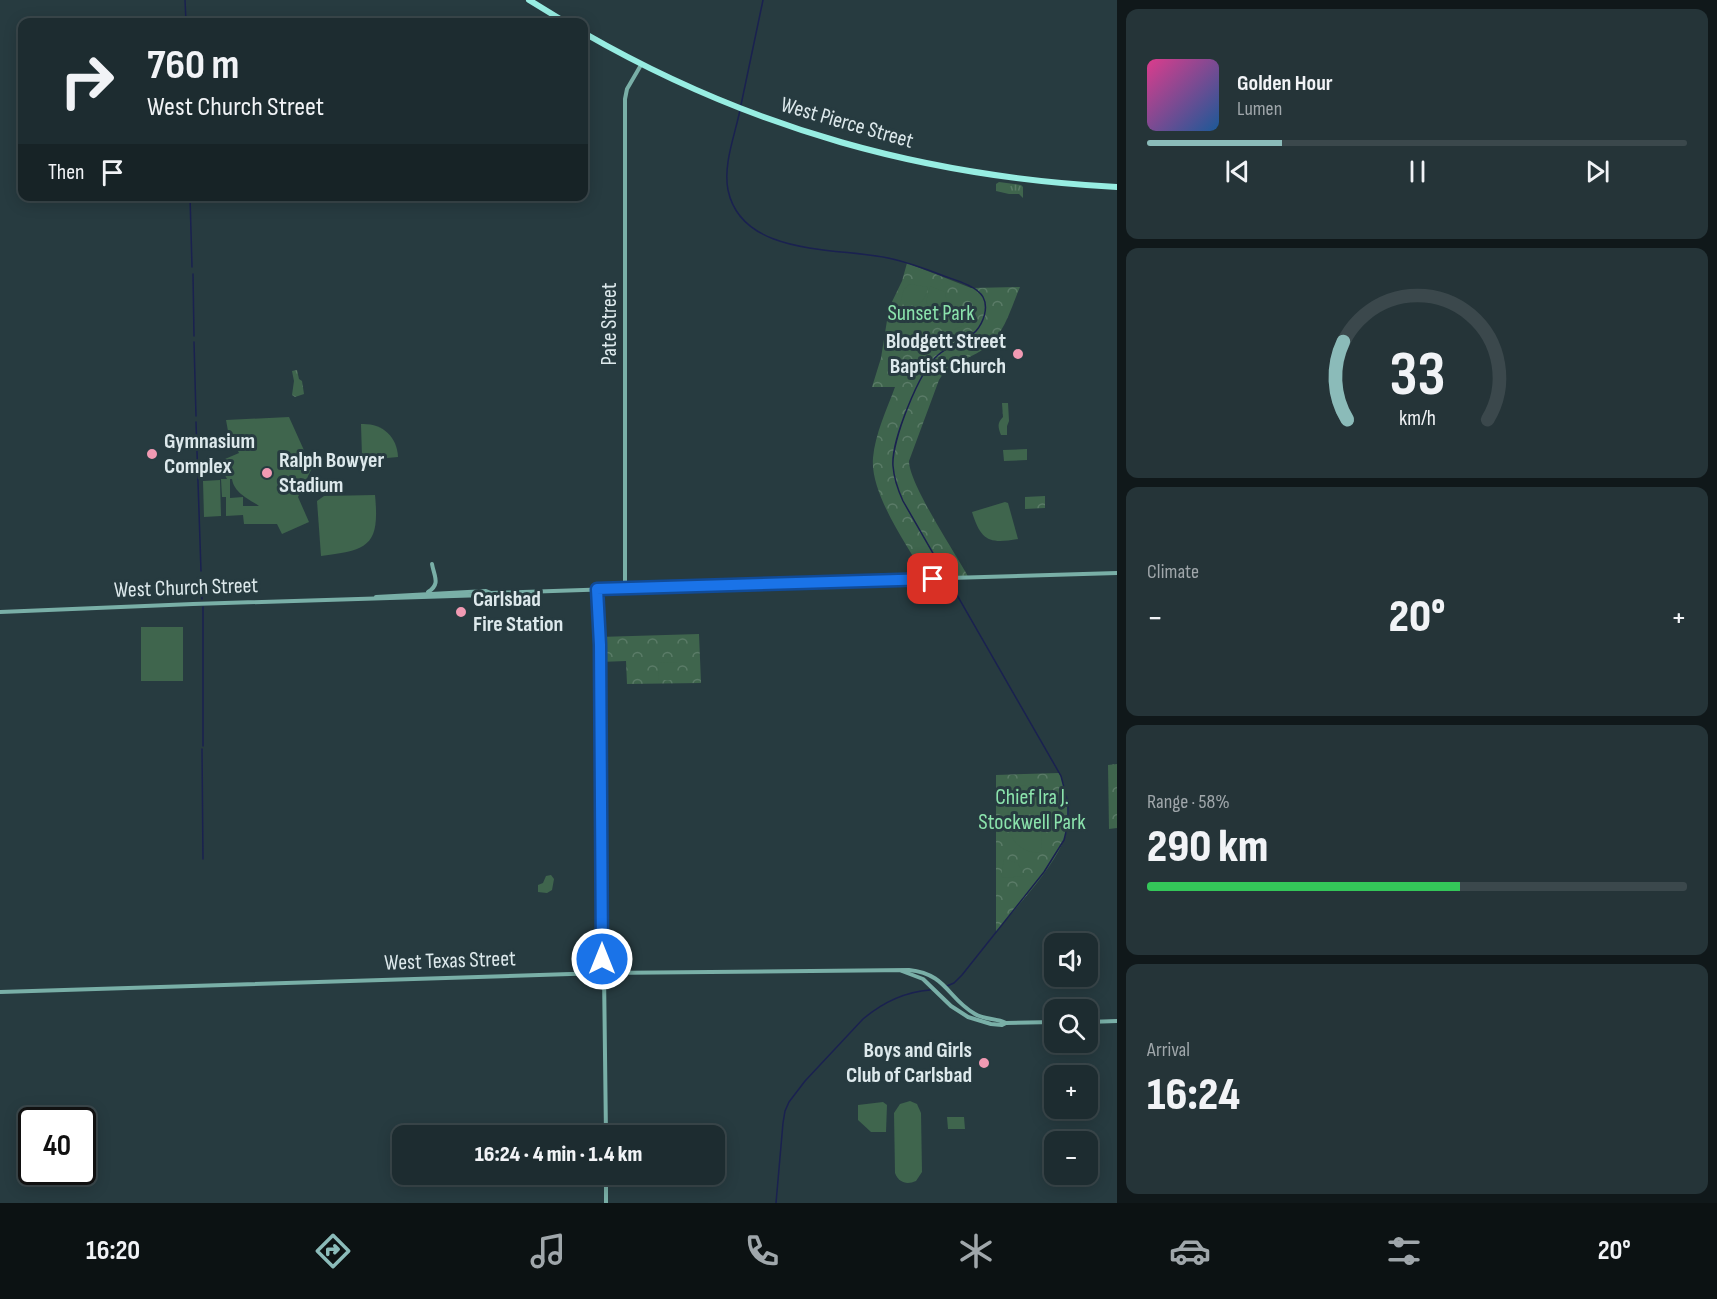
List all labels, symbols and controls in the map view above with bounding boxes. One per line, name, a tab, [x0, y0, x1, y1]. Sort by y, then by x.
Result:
text: 760 m	[147, 40, 239, 91]
icon: right	[48, 42, 126, 120]
text: Golden Hour	[1237, 70, 1333, 97]
text: West Church Street	[147, 91, 324, 123]
street label: West Pierce Street	[778, 91, 917, 155]
text: Lumen	[1237, 97, 1282, 121]
icon: previous	[1221, 155, 1254, 188]
icon: pause	[1401, 155, 1434, 188]
icon: next	[1581, 155, 1614, 188]
icon: arrive	[96, 156, 129, 189]
text: Then	[48, 159, 84, 186]
street label: Pate Street	[596, 282, 623, 365]
park label: Sunset Park	[887, 300, 975, 327]
place label: Blodgett Street Baptist Church	[886, 328, 1006, 380]
text: 33	[1389, 338, 1445, 413]
marker: Blodgett Street Baptist Church	[1011, 347, 1025, 361]
text: km/h	[1398, 406, 1436, 431]
place label: Gymnasium Complex	[164, 428, 255, 480]
marker: Gymnasium Complex	[145, 447, 159, 461]
place label: Ralph Bowyer Stadium	[279, 447, 385, 499]
marker: Ralph Bowyer Stadium	[260, 466, 274, 480]
pin	[907, 553, 958, 604]
text: Climate	[1147, 560, 1199, 584]
icon: arrive	[916, 562, 949, 595]
street label: West Church Street	[113, 572, 259, 604]
place label: Carlsbad Fire Station	[473, 586, 563, 638]
text: 20°	[1389, 590, 1445, 645]
text: −	[1147, 598, 1163, 638]
text: +	[1671, 598, 1687, 638]
marker: Carlsbad Fire Station	[454, 605, 468, 619]
park label: Chief Ira J. Stockwell Park	[978, 784, 1086, 836]
text: Range · 58%	[1147, 790, 1230, 814]
text: 290 km	[1147, 820, 1268, 875]
position arrow	[570, 927, 634, 991]
map controls	[1044, 933, 1098, 1185]
button: sound	[1044, 933, 1098, 987]
street label: West Texas Street	[384, 945, 516, 977]
button: search	[1044, 999, 1098, 1053]
place label: Boys and Girls Club of Carlsbad	[846, 1037, 972, 1089]
text: Arrival	[1147, 1038, 1190, 1062]
marker: Boys and Girls Club of Carlsbad	[977, 1056, 991, 1070]
button: +	[1044, 1065, 1098, 1119]
text: 16:24	[1147, 1068, 1240, 1123]
speed limit sign: 40	[18, 1107, 96, 1185]
button: −	[1044, 1131, 1098, 1185]
text: 16:24 · 4 min · 1.4 km	[475, 1141, 642, 1168]
icon: directions	[312, 1230, 354, 1272]
icon: music	[527, 1230, 569, 1272]
icon: phone	[741, 1230, 783, 1272]
icon: climate	[955, 1230, 997, 1272]
icon: car	[1169, 1230, 1211, 1272]
icon: filters	[1383, 1230, 1425, 1272]
text: 16:20	[86, 1235, 140, 1267]
text: 20°	[1598, 1235, 1631, 1267]

